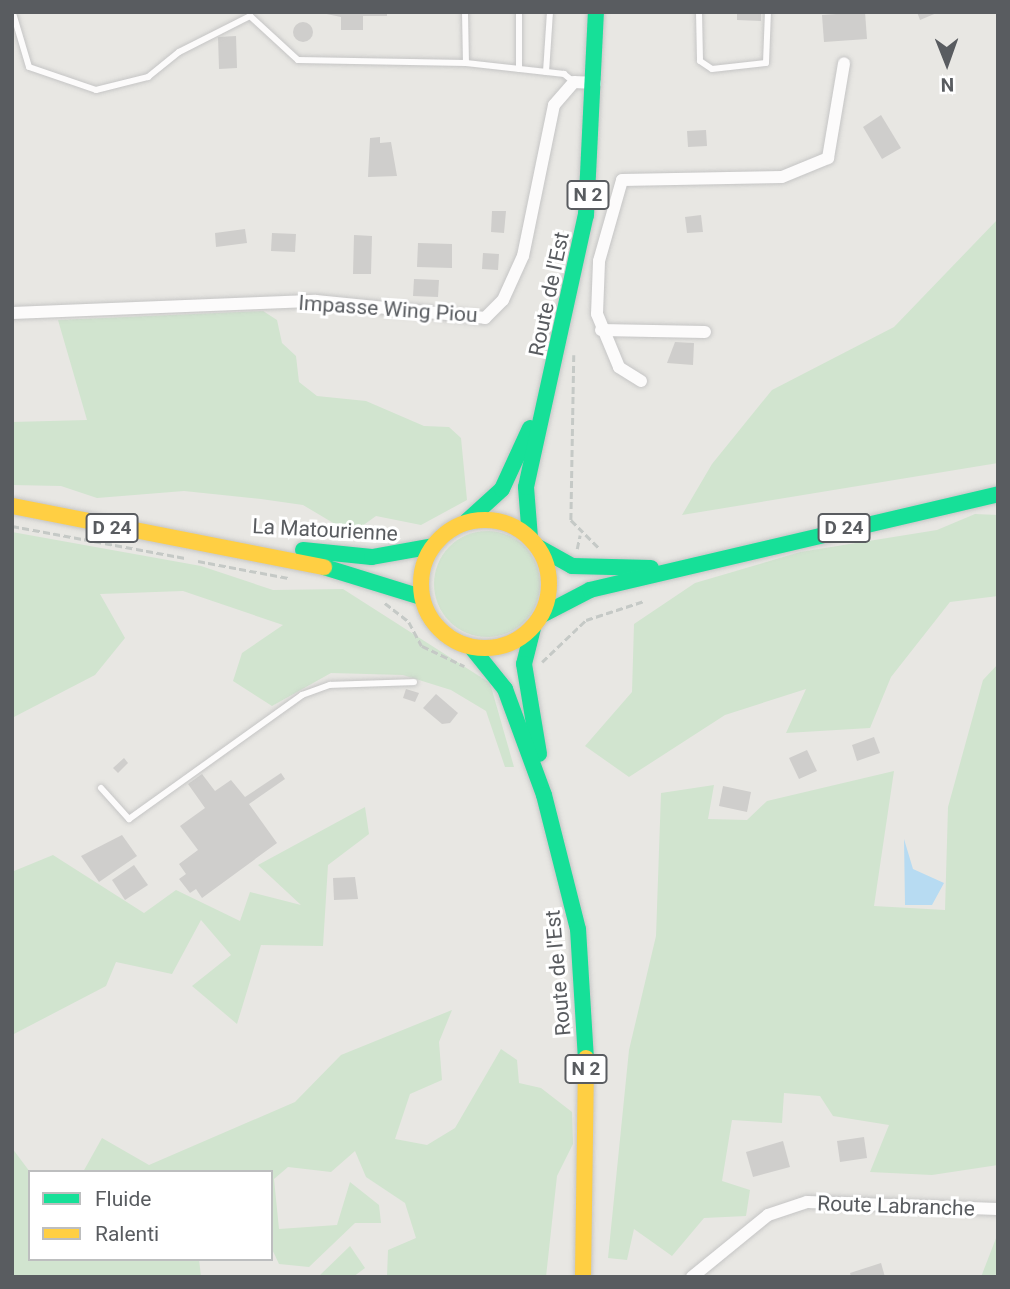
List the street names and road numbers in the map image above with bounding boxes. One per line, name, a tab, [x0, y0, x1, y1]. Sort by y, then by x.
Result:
road number: N 2	[565, 180, 611, 210]
street label: Route de l'Est	[524, 230, 574, 358]
street label: Impasse Wing Piou	[298, 290, 478, 328]
road number: D 24	[84, 512, 140, 544]
road number: D 24	[816, 512, 872, 544]
street label: La Matourienne	[252, 514, 398, 546]
street label: Route de l'Est	[540, 909, 576, 1037]
road number: N 2	[563, 1054, 609, 1084]
street label: Route Labranche	[817, 1191, 975, 1221]

